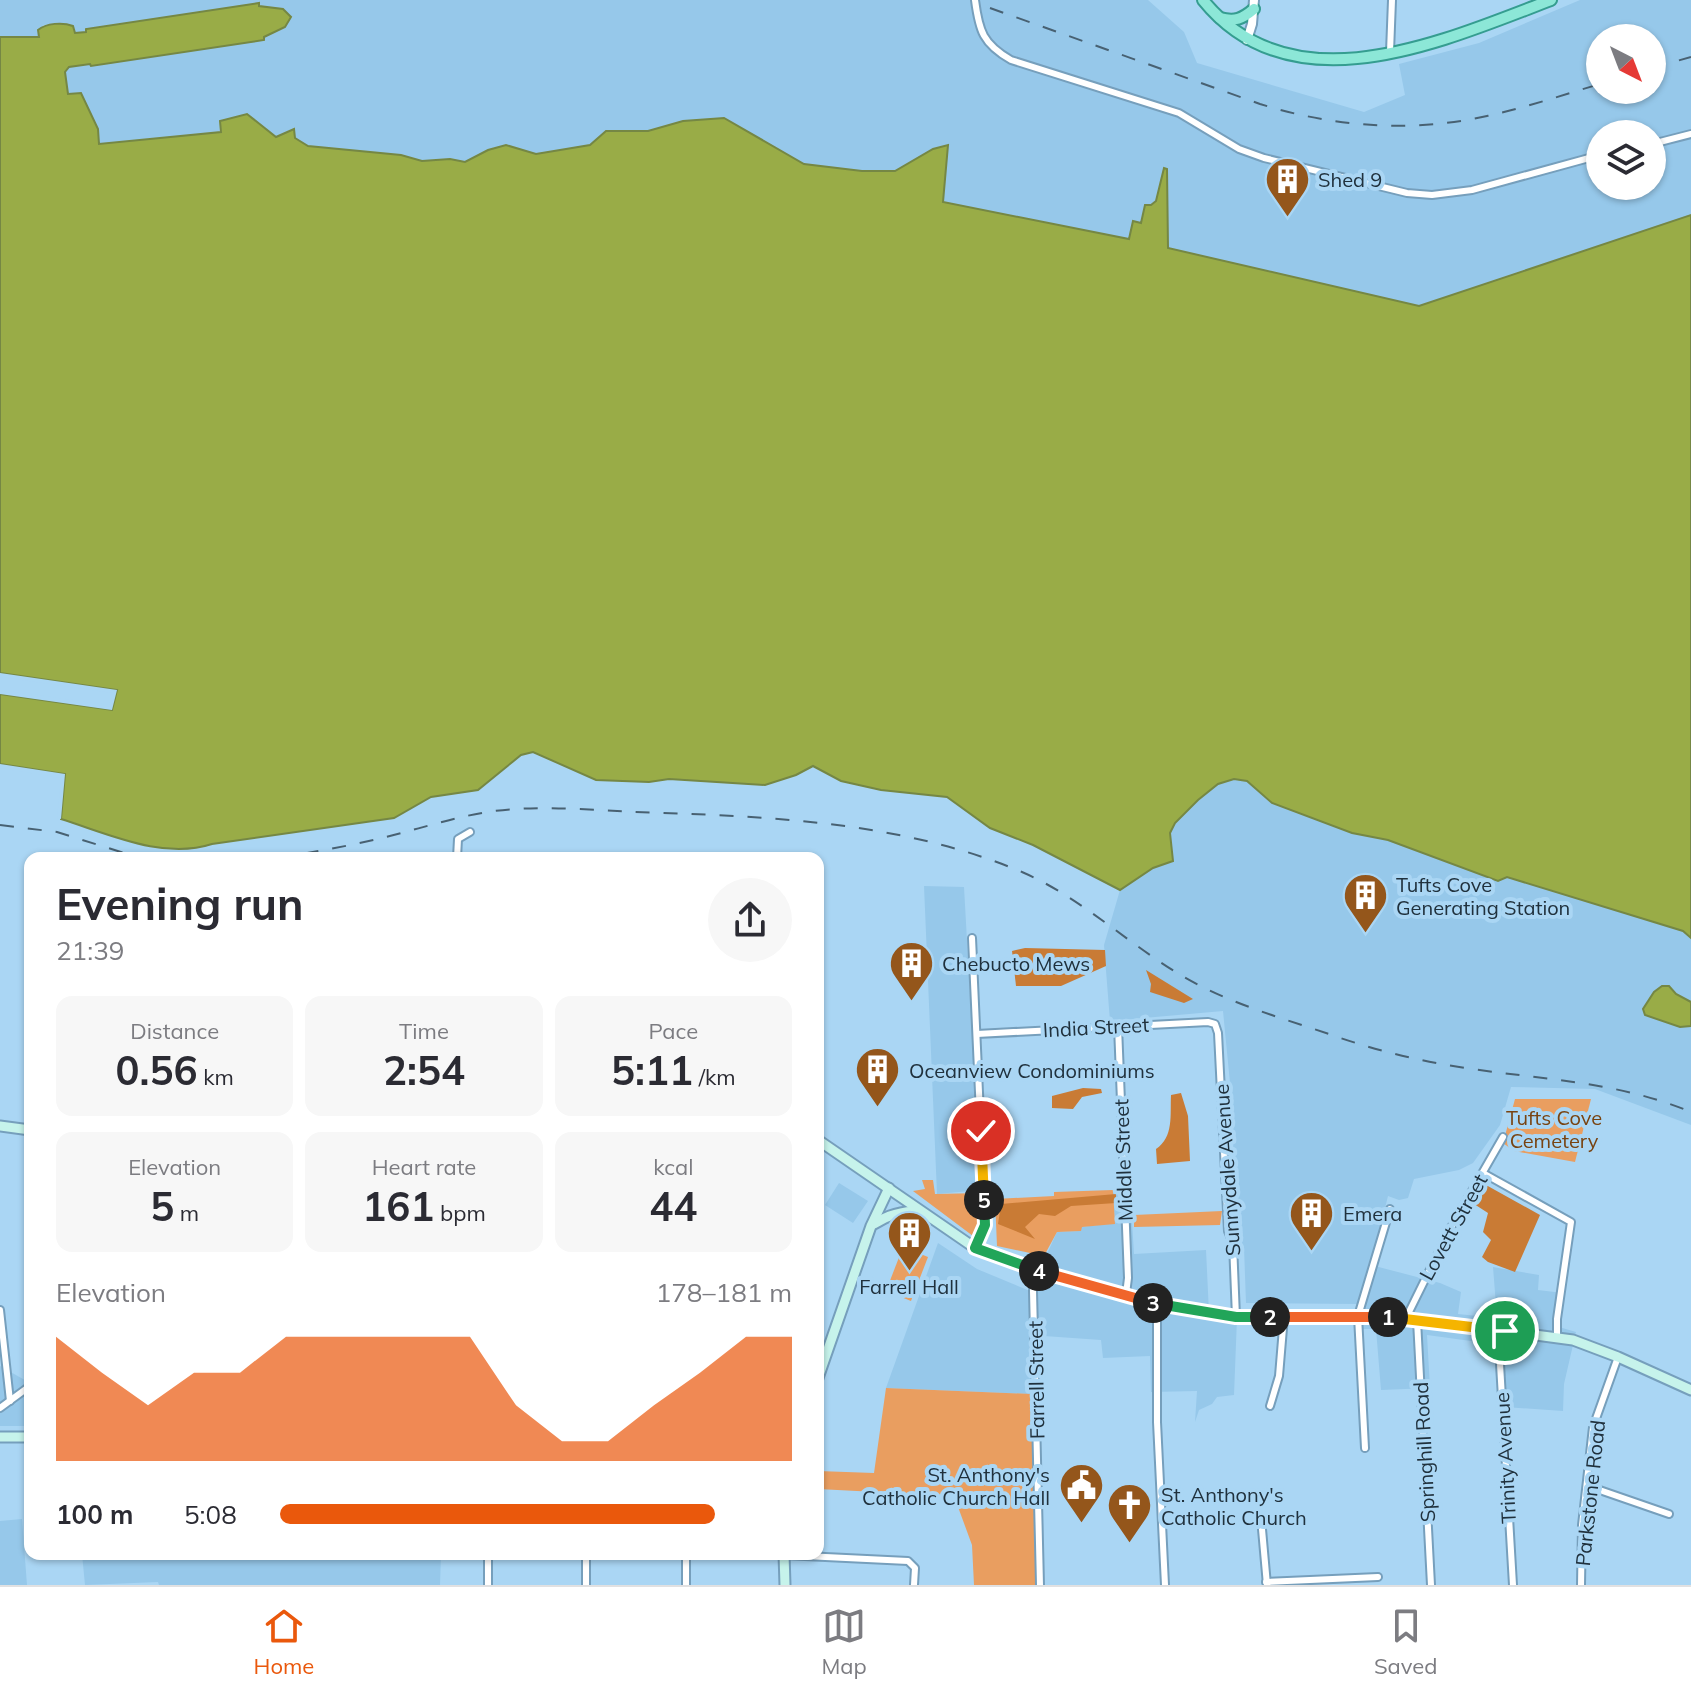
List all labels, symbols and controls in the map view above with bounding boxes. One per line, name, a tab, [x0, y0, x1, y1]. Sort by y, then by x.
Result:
north arrow	[1586, 24, 1666, 104]
map controls	[1586, 24, 1666, 200]
button: layers	[1586, 120, 1666, 200]
building icon: Shed 9	[1263, 155, 1311, 218]
place label: Shed 9	[1318, 167, 1382, 192]
building icon: Tufts Cove Generating Station	[1341, 872, 1389, 935]
place label: Tufts Cove Generating Station	[1396, 872, 1570, 920]
text: Evening run	[56, 876, 303, 931]
button: share	[708, 878, 792, 962]
text: 21:39	[56, 934, 124, 967]
building icon: Chebucto Mews	[887, 939, 935, 1002]
place label: Chebucto Mews	[942, 951, 1090, 976]
street label: India Street	[1042, 1012, 1150, 1042]
text: Distance	[130, 1017, 219, 1045]
text: Time	[399, 1017, 449, 1045]
text: Pace	[649, 1017, 698, 1045]
text: 0.56	[116, 1045, 197, 1095]
text: 2:54	[383, 1045, 465, 1095]
text: 5:11	[611, 1045, 693, 1095]
building icon: Oceanview Condominiums	[854, 1046, 902, 1109]
place label: Oceanview Condominiums	[909, 1058, 1155, 1083]
text: km	[197, 1063, 234, 1091]
text: /km	[693, 1063, 736, 1091]
street label: Sunnydale Avenue	[1209, 1083, 1245, 1257]
pin	[947, 1097, 1015, 1165]
street label: Middle Street	[1108, 1099, 1138, 1221]
park label: Tufts Cove Cemetery	[1506, 1105, 1602, 1153]
icon: check	[959, 1109, 1003, 1153]
text: Elevation	[128, 1153, 221, 1181]
text: Heart rate	[372, 1153, 476, 1181]
text: kcal	[653, 1153, 693, 1181]
street label: Lovett Street	[1414, 1169, 1492, 1285]
pin: 5	[964, 1180, 1004, 1220]
text: 5	[150, 1181, 174, 1231]
text: 161	[362, 1181, 434, 1231]
text: 44	[649, 1181, 697, 1231]
text: 5	[977, 1186, 991, 1214]
building icon: Emera	[1288, 1189, 1336, 1252]
text: m	[174, 1199, 199, 1227]
text: bpm	[434, 1199, 486, 1227]
place label: Emera	[1343, 1201, 1402, 1226]
building icon: Farrell Hall	[885, 1210, 933, 1273]
pin: 4	[1019, 1251, 1059, 1291]
text: 4	[1032, 1257, 1046, 1285]
place label: Farrell Hall	[859, 1274, 959, 1299]
text: Elevation	[56, 1276, 166, 1309]
text: 178–181 m	[656, 1276, 792, 1309]
pin: 3	[1133, 1283, 1173, 1323]
text: 3	[1146, 1289, 1160, 1317]
pin: 2	[1250, 1297, 1290, 1337]
pin: 1	[1368, 1297, 1408, 1337]
pin	[1471, 1297, 1539, 1365]
text: 2	[1263, 1303, 1277, 1331]
text: 1	[1381, 1303, 1395, 1331]
icon: arrive	[1483, 1309, 1527, 1353]
street label: Farrell Street	[1022, 1321, 1050, 1439]
street label: Springhill Road	[1408, 1381, 1440, 1523]
street label: Trinity Avenue	[1489, 1392, 1521, 1524]
street label: Parkstone Road	[1570, 1419, 1610, 1567]
place label: St. Anthony's Catholic Church Hall	[862, 1462, 1050, 1510]
public building icon: St. Anthony's Catholic Church Hall	[1057, 1462, 1105, 1525]
church icon: St. Anthony's Catholic Church	[1106, 1481, 1154, 1544]
place label: St. Anthony's Catholic Church	[1161, 1482, 1307, 1530]
text: 100 m	[56, 1498, 133, 1531]
text: 5:08	[184, 1498, 237, 1531]
tab: Home	[254, 1604, 314, 1680]
tab: Map	[821, 1604, 867, 1680]
tab: Saved	[1374, 1604, 1437, 1680]

